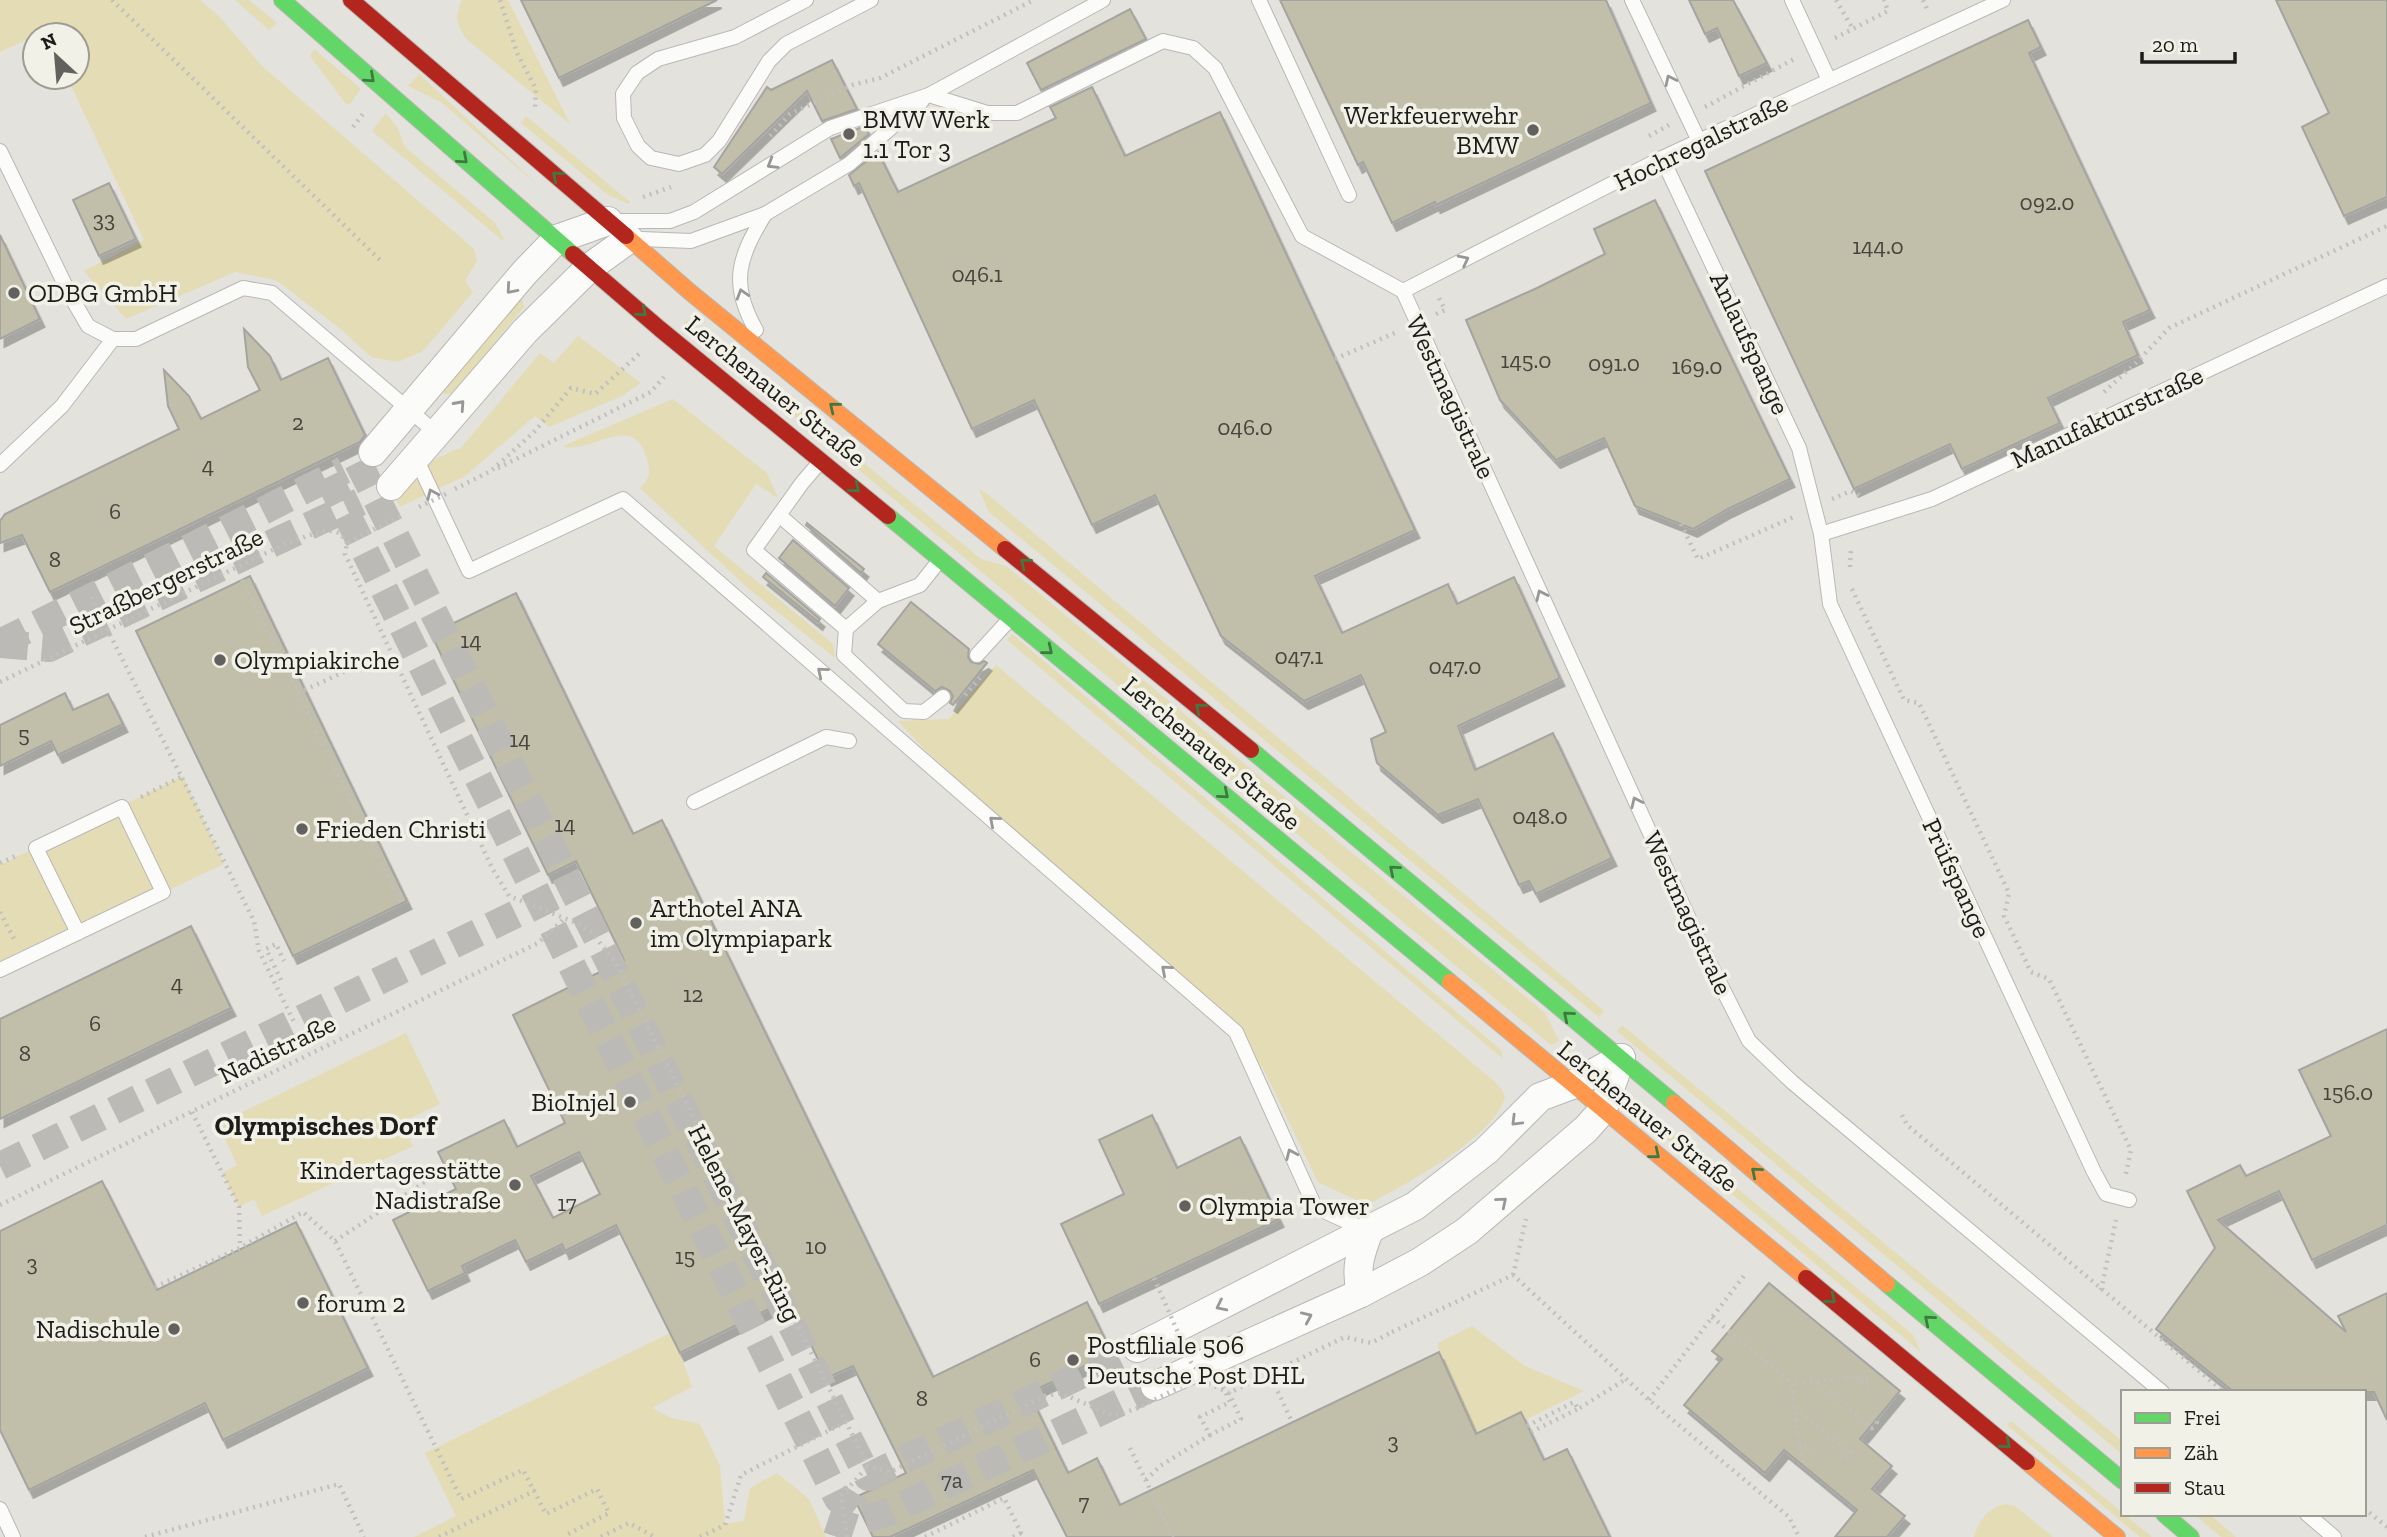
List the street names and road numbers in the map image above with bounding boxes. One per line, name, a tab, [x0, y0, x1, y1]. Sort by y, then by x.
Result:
street label: Hochregalstraße	[1609, 86, 1793, 198]
street label: Anlaufspange	[1703, 267, 1797, 419]
street label: Lerchenauer Straße	[679, 308, 873, 474]
street label: Westmagistrale	[1399, 310, 1503, 484]
street label: Manufakturstraße	[2006, 359, 2208, 475]
street label: Straßbergerstraße	[64, 520, 268, 642]
street label: Lerchenauer Straße	[1116, 669, 1308, 837]
street label: Prüfspange	[1915, 813, 1999, 943]
street label: Westmagistrale	[1636, 826, 1740, 1000]
street label: Nadistraße	[213, 1007, 341, 1091]
street label: Lerchenauer Straße	[1551, 1033, 1745, 1199]
street label: Helene-Mayer-Ring	[681, 1119, 809, 1327]

